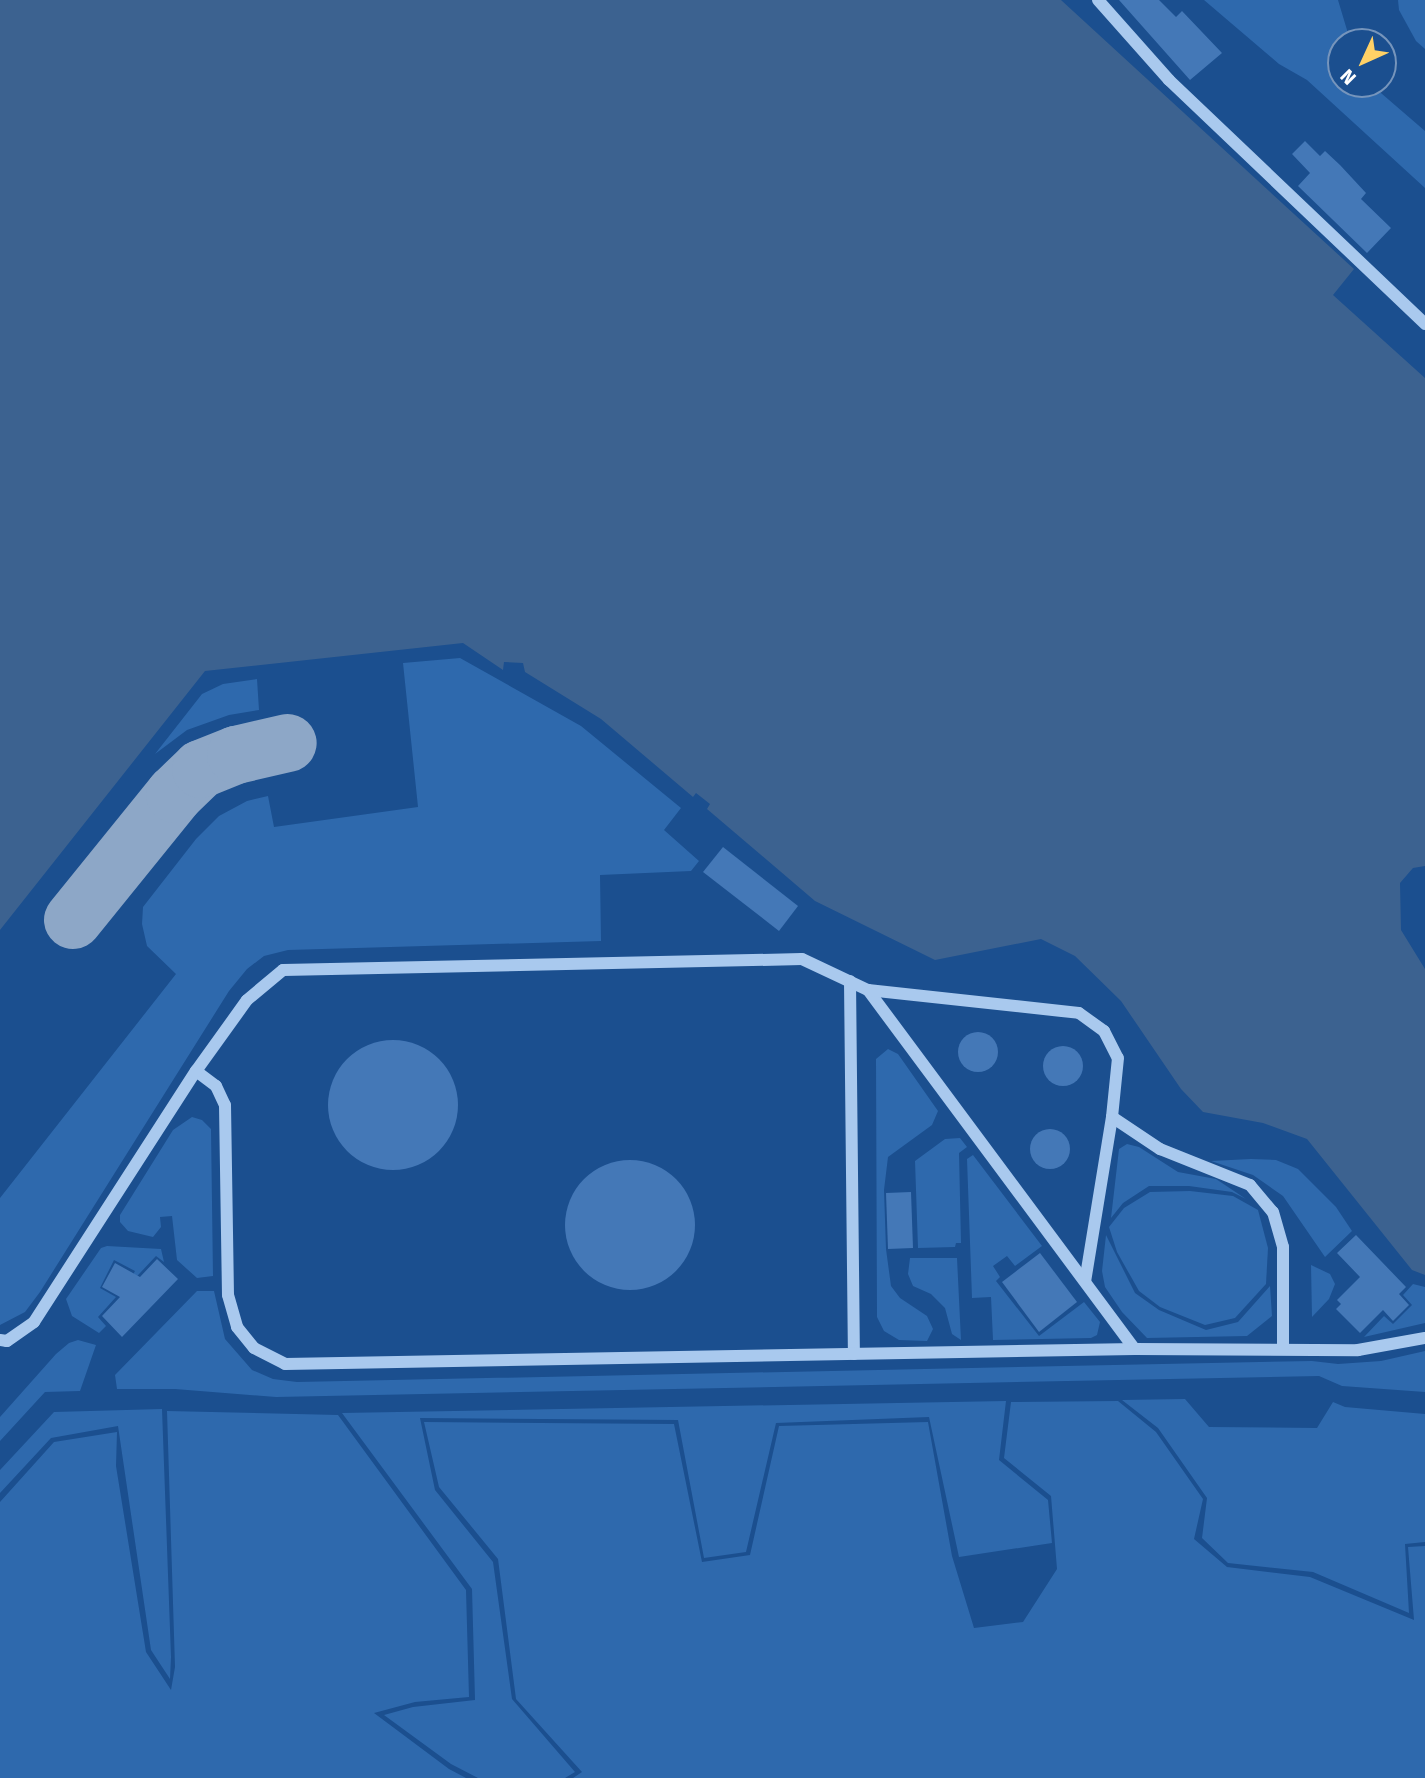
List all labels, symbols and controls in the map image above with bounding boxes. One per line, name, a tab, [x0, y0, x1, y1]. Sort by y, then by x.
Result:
north arrow	[1327, 28, 1397, 98]
text: N	[1336, 64, 1361, 89]

